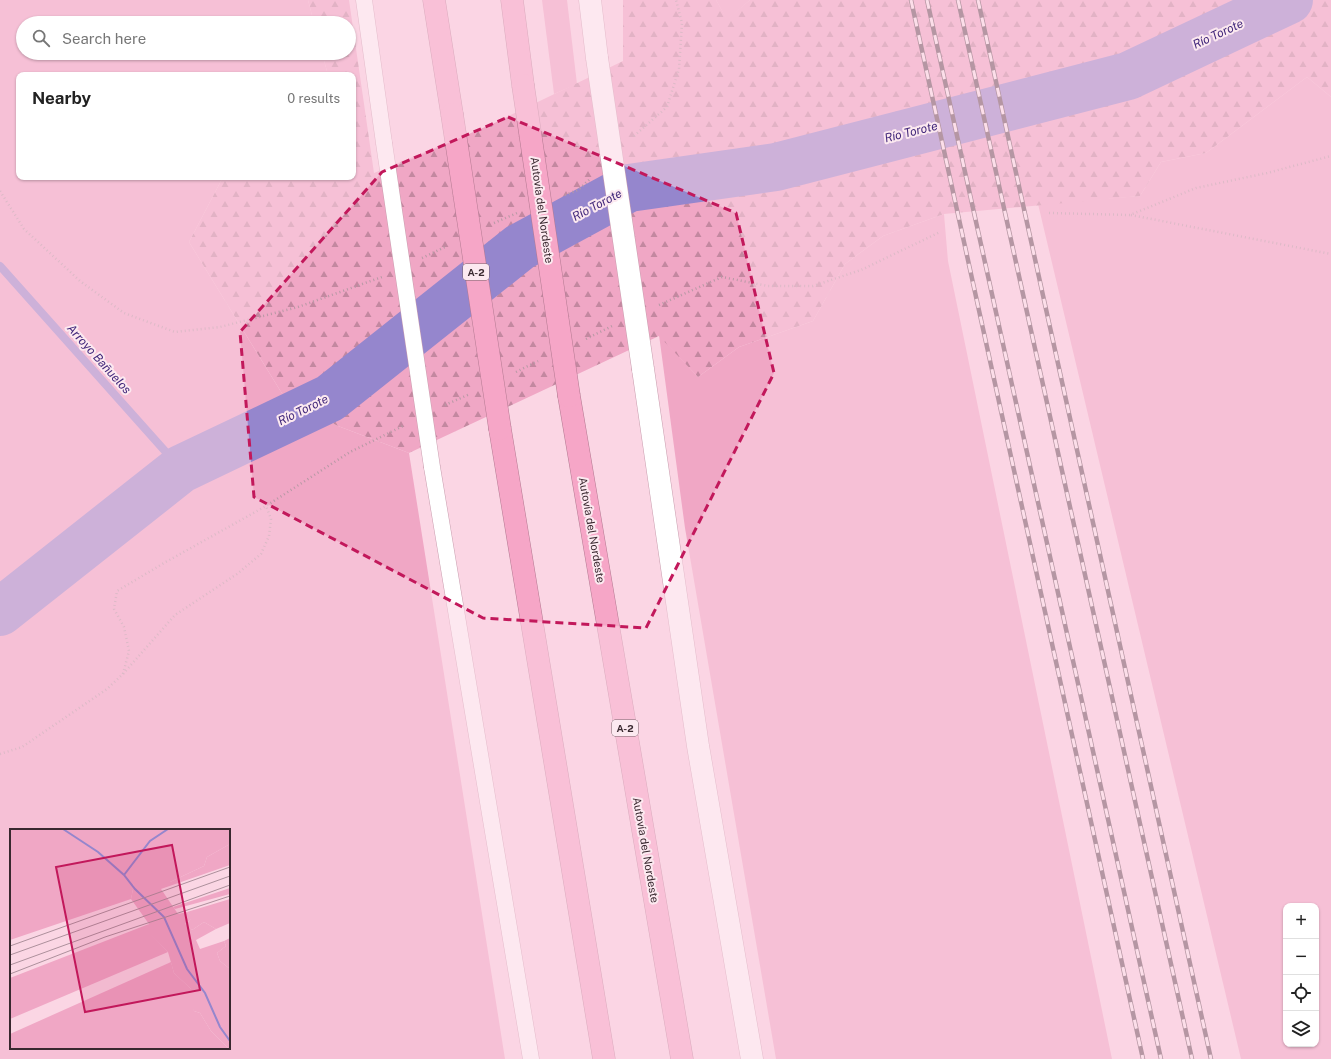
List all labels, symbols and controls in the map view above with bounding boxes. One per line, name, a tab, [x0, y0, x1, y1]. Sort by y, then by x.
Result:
search box	[16, 16, 356, 60]
water label: Río Torote	[1191, 16, 1246, 52]
icon: search	[30, 27, 52, 49]
text: Search here	[62, 30, 146, 47]
text: Nearby	[32, 88, 91, 108]
text: 0 results	[287, 91, 340, 106]
water label: Río Torote	[883, 119, 939, 145]
street label: Autovía del Nordeste	[529, 156, 555, 264]
water label: Río Torote	[570, 186, 625, 224]
road number: A-2	[463, 264, 489, 280]
water label: Arroyo Bañuelos	[64, 321, 134, 397]
water label: Río Torote	[276, 392, 331, 428]
street label: Autovía del Nordeste	[577, 476, 607, 584]
road number: A-2	[612, 720, 638, 736]
street label: Autovía del Nordeste	[631, 796, 661, 904]
inset map	[10, 829, 230, 1049]
map controls	[1283, 903, 1319, 1047]
button: +	[1283, 903, 1319, 939]
button: −	[1283, 939, 1319, 975]
button: locate	[1283, 975, 1319, 1011]
button: layers	[1283, 1011, 1319, 1047]

